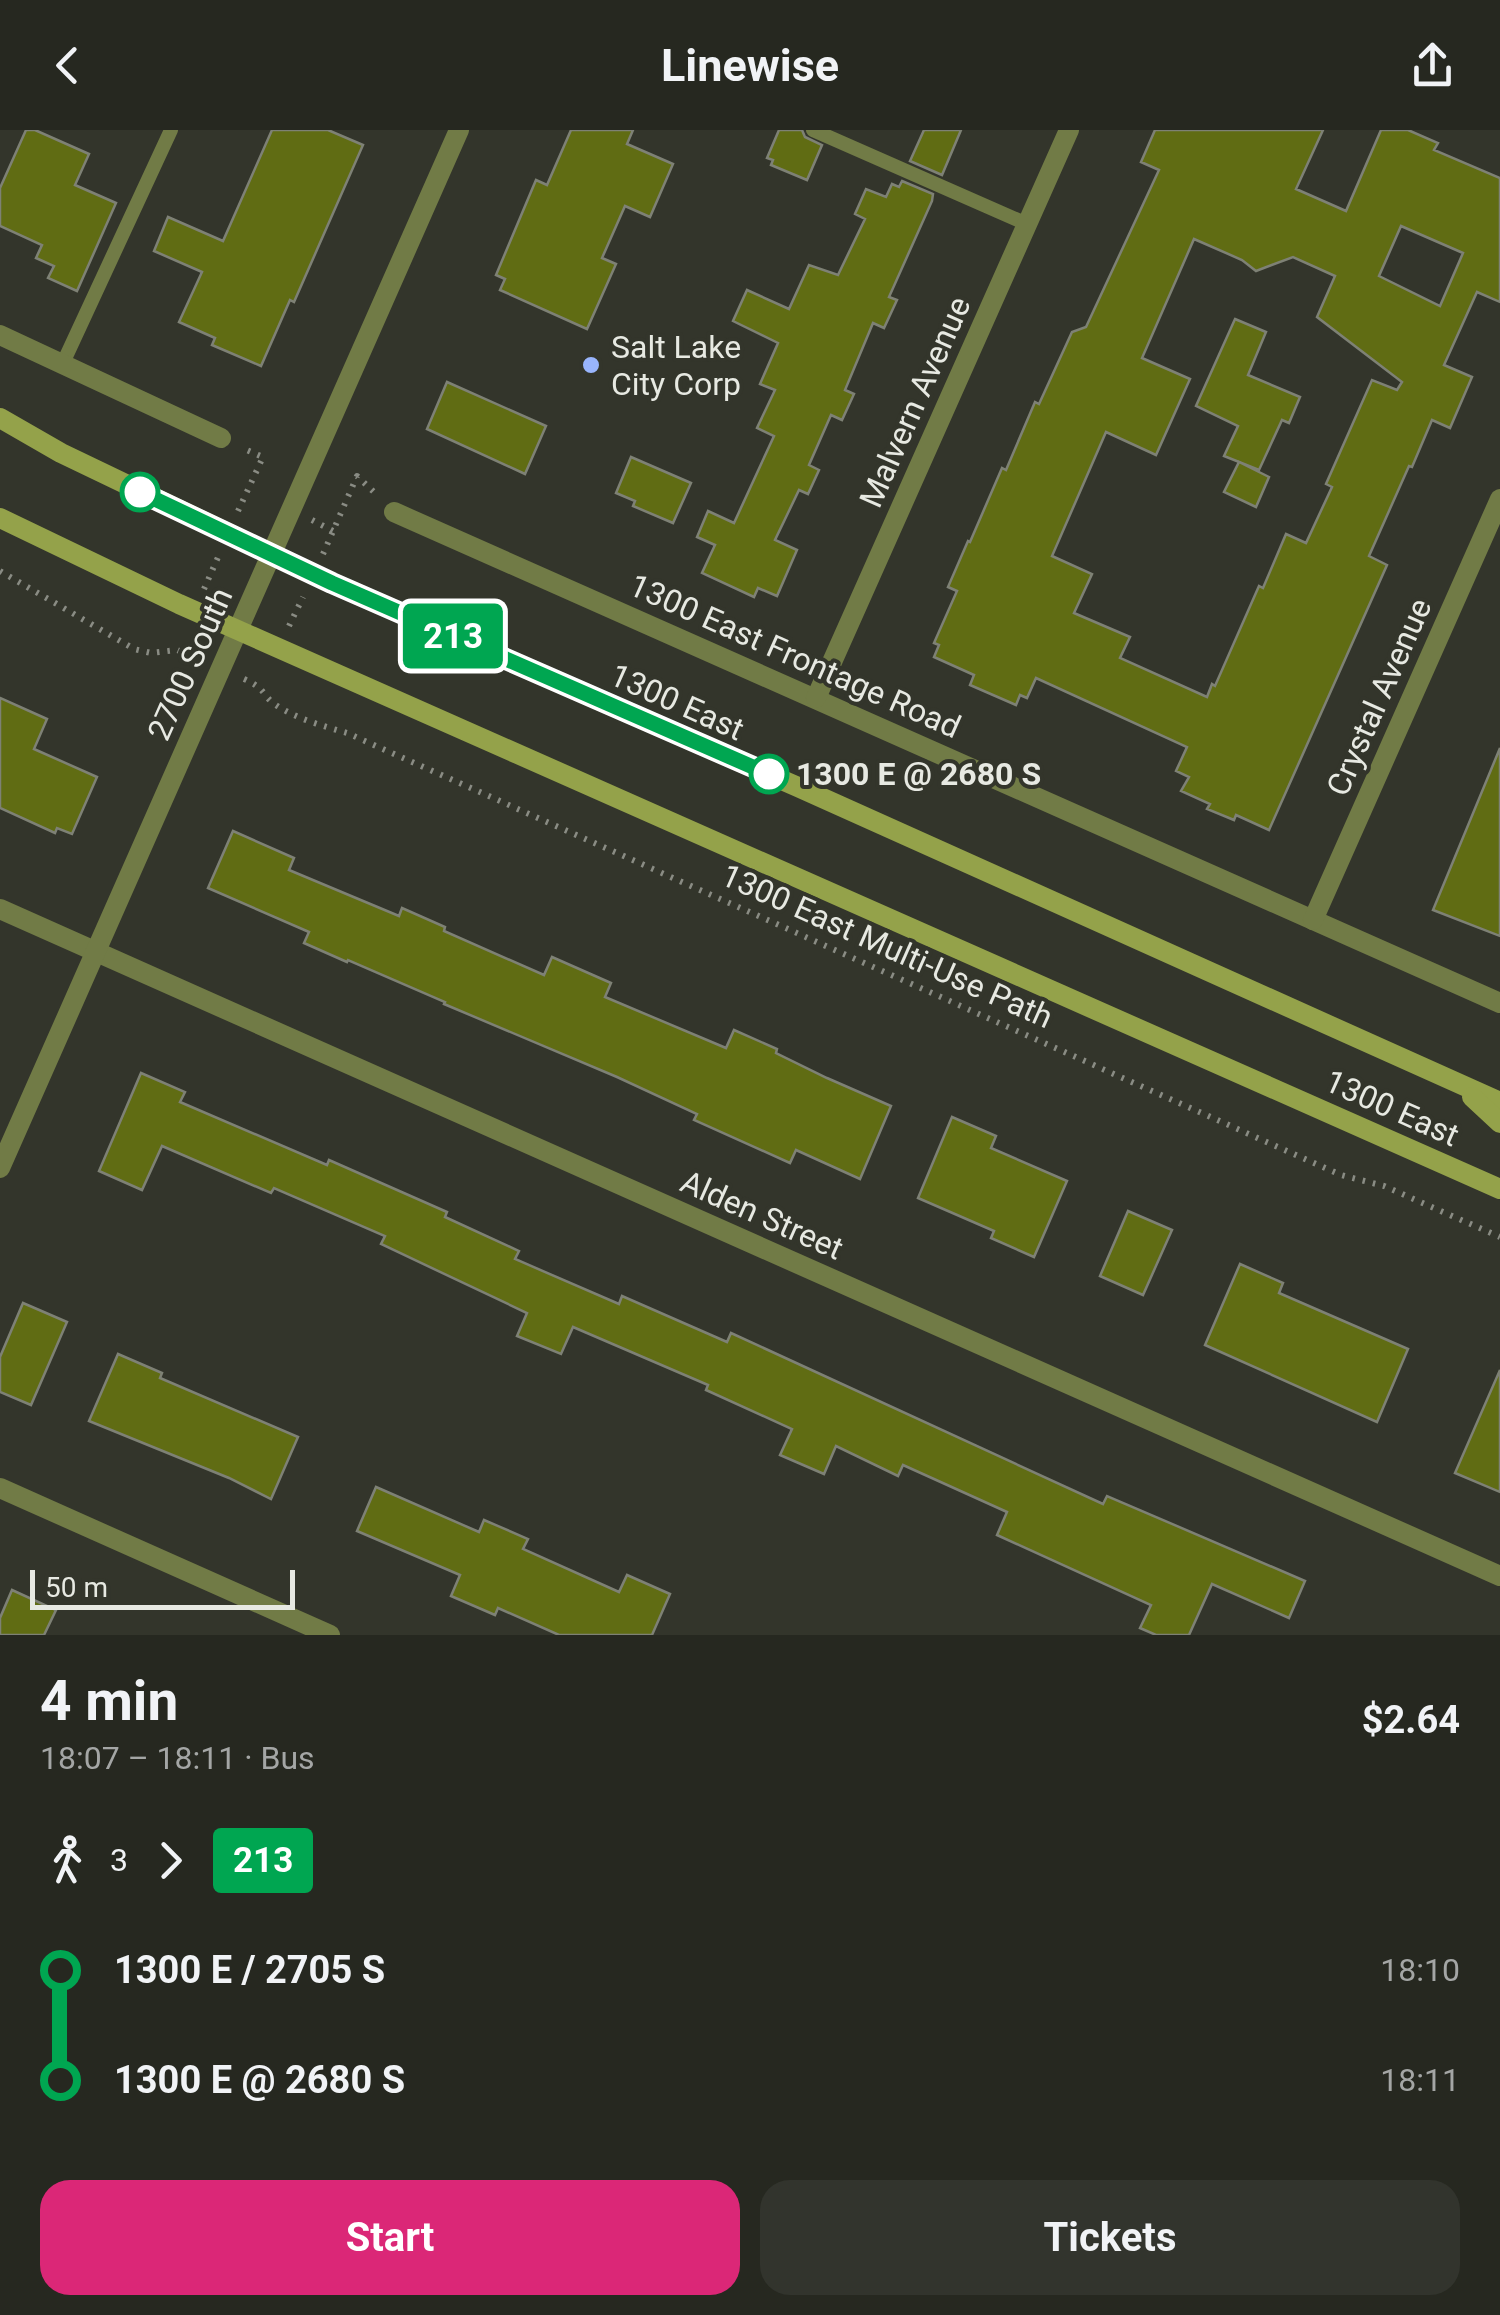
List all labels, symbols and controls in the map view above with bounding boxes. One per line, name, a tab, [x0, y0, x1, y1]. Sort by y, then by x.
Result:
icon: back	[40, 38, 95, 93]
icon: share	[1405, 38, 1460, 93]
text: Linewise	[661, 39, 839, 92]
street label: Malvern Avenue	[852, 291, 978, 513]
place label: Salt Lake City Corp	[611, 328, 741, 403]
marker: Salt Lake City Corp	[580, 354, 602, 376]
unlabelled marker	[121, 473, 159, 511]
street label: 1300 East Frontage Road	[624, 566, 966, 746]
street label: 2700 South	[140, 582, 240, 746]
street label: Crystal Avenue	[1319, 593, 1439, 801]
line badge: 213	[396, 604, 510, 668]
text: 213	[423, 616, 483, 657]
street label: 1300 East	[604, 655, 750, 749]
marker: 1300 E @ 2680 S	[750, 755, 788, 793]
place label: 1300 E @ 2680 S	[796, 755, 1041, 793]
street label: 1300 East Multi-Use Path	[716, 856, 1058, 1036]
street label: 1300 East	[1319, 1062, 1465, 1154]
street label: Alden Street	[675, 1162, 849, 1268]
scale bar	[30, 1565, 295, 1610]
text: 50 m	[45, 1571, 108, 1604]
text: 4 min	[40, 1669, 178, 1733]
text: $2.64	[1362, 1698, 1460, 1742]
text: 18:07 – 18:11 · Bus	[40, 1739, 315, 1777]
icon: walk	[40, 1833, 95, 1888]
icon: forward	[143, 1833, 198, 1888]
text: 213	[233, 1840, 293, 1881]
text: 3	[110, 1841, 128, 1879]
text: 1300 E / 2705 S	[114, 1948, 385, 1992]
text: 18:10	[1380, 1951, 1460, 1989]
text: 1300 E @ 2680 S	[114, 2058, 405, 2102]
text: 18:11	[1380, 2061, 1460, 2099]
button: Start	[40, 2180, 740, 2295]
button: Tickets	[760, 2180, 1460, 2295]

